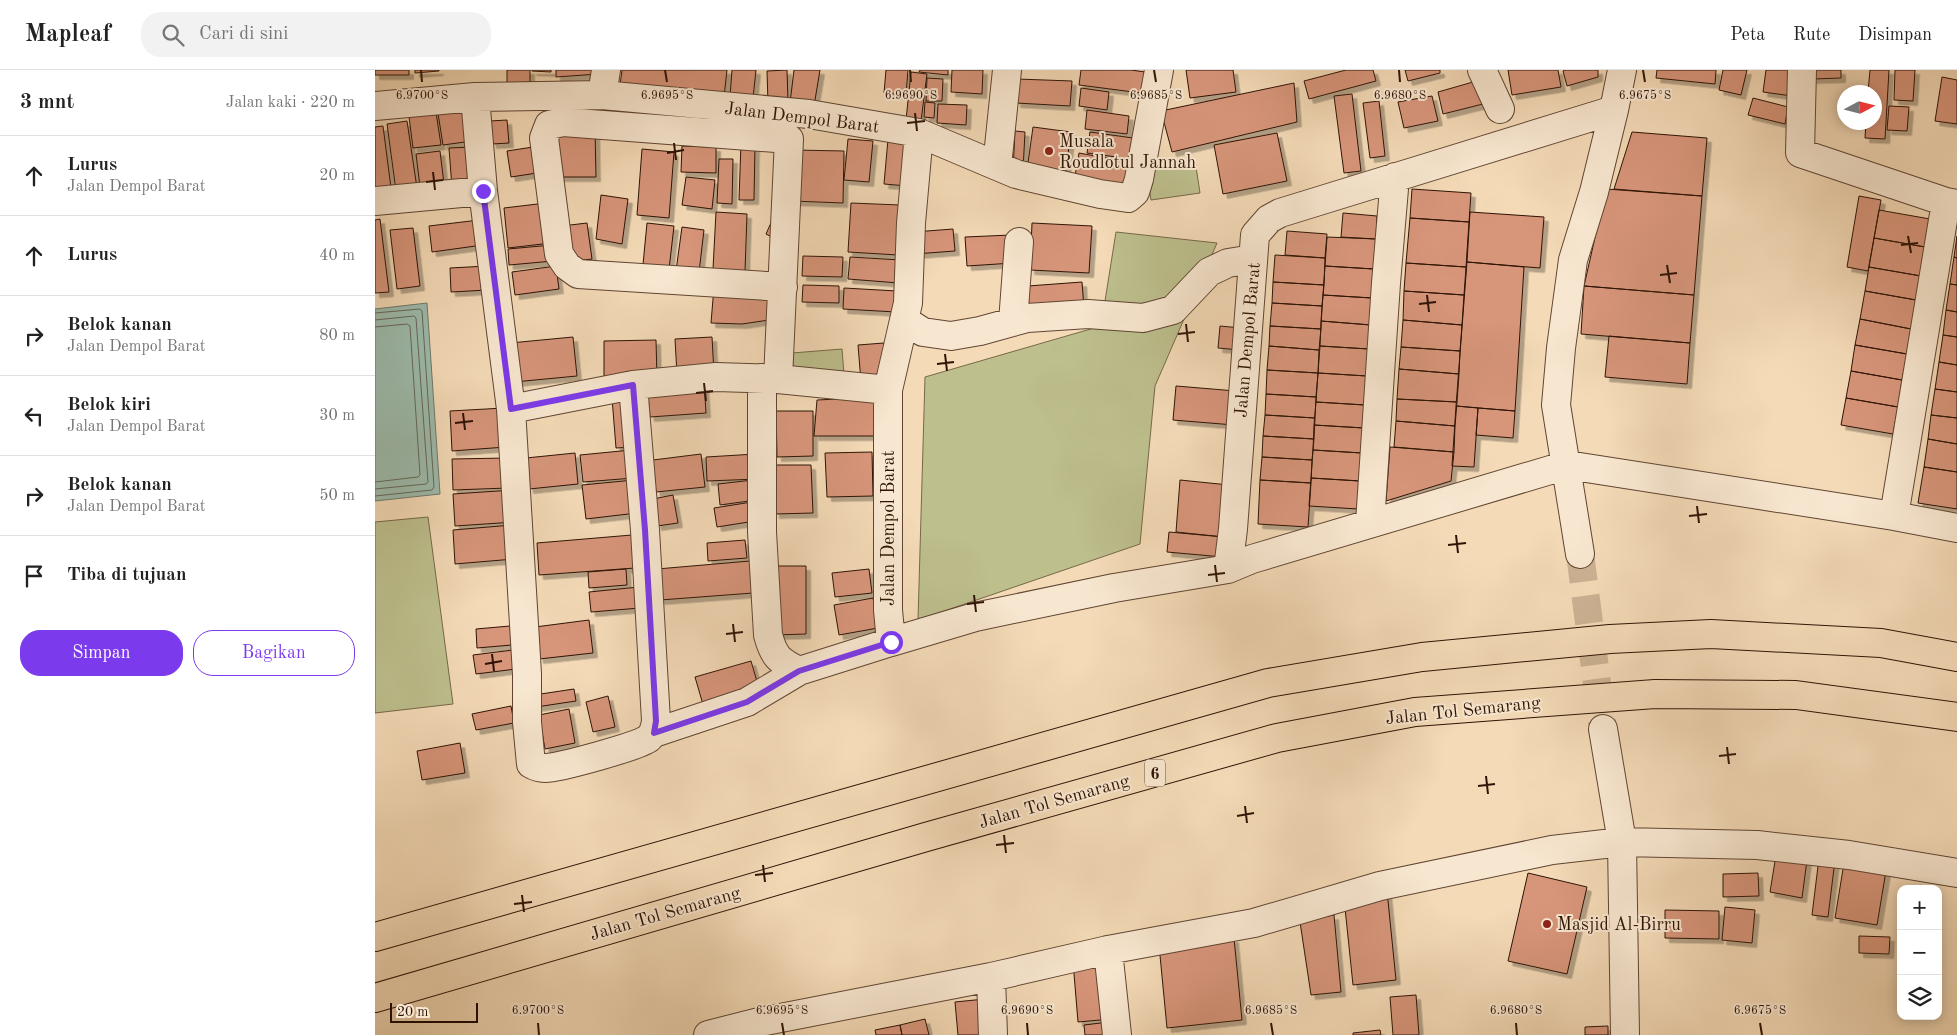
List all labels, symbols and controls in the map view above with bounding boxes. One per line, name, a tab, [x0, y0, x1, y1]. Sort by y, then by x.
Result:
search box	[141, 12, 491, 57]
icon: search	[159, 21, 187, 49]
text: Mapleaf	[25, 23, 111, 47]
text: Cari di sini	[199, 25, 288, 44]
text: Peta	[1730, 26, 1765, 44]
text: Rute	[1793, 26, 1830, 44]
text: Disimpan	[1858, 26, 1932, 44]
north arrow	[1837, 85, 1882, 130]
text: 6.9695°S	[641, 89, 693, 102]
text: 6.9685°S	[1130, 89, 1182, 102]
text: 6.9675°S	[1619, 89, 1671, 102]
text: 6.9700°S	[396, 90, 448, 102]
text: 6.9690°S	[885, 90, 937, 102]
text: 6.9680°S	[1374, 90, 1426, 102]
text: 3 mnt	[20, 92, 74, 113]
text: Jalan kaki · 220 m	[226, 95, 355, 111]
street label: Jalan Dempol Barat	[723, 100, 880, 136]
place label: Musala Roudlotul Jannah	[1059, 133, 1196, 172]
marker: Musala Roudlotul Jannah	[1043, 145, 1055, 157]
text: Lurus	[67, 156, 117, 175]
icon: ahead	[20, 162, 48, 190]
text: 20 m	[319, 168, 355, 184]
text: Jalan Dempol Barat	[67, 179, 205, 195]
route end	[472, 180, 495, 203]
icon: ahead	[20, 242, 48, 270]
text: Lurus	[67, 246, 117, 265]
text: 40 m	[319, 248, 355, 264]
street label: Jalan Dempol Barat	[1232, 262, 1264, 418]
text: Belok kanan	[67, 316, 172, 335]
icon: right	[20, 322, 48, 350]
text: 80 m	[319, 328, 355, 344]
text: Jalan Dempol Barat	[67, 339, 205, 355]
text: Belok kiri	[67, 396, 151, 415]
icon: left	[20, 402, 48, 430]
text: 30 m	[319, 408, 355, 424]
text: Jalan Dempol Barat	[67, 419, 205, 435]
street label: Jalan Dempol Barat	[880, 450, 898, 606]
text: Belok kanan	[67, 476, 172, 495]
icon: right	[20, 482, 48, 510]
text: 50 m	[319, 488, 355, 504]
text: Jalan Dempol Barat	[67, 499, 205, 515]
icon: arrive	[20, 562, 48, 590]
text: Tiba di tujuan	[67, 566, 187, 585]
button: Simpan	[20, 630, 183, 676]
button: Bagikan	[193, 630, 355, 676]
route start	[880, 631, 903, 654]
street label: Jalan Tol Semarang	[1385, 694, 1542, 728]
road number: 6	[1145, 760, 1165, 786]
street label: Jalan Tol Semarang	[977, 772, 1132, 832]
street label: Jalan Tol Semarang	[588, 884, 743, 944]
map controls	[1897, 885, 1942, 1020]
button: +	[1897, 885, 1942, 930]
place label: Masjid Al-Birru	[1557, 916, 1681, 934]
marker: Masjid Al-Birru	[1541, 918, 1553, 930]
button: −	[1897, 930, 1942, 975]
button: layers	[1897, 975, 1942, 1020]
scale bar	[390, 1000, 477, 1023]
text: 6.9695°S	[756, 1004, 808, 1017]
text: 6.9685°S	[1245, 1004, 1297, 1017]
text: 6.9675°S	[1734, 1004, 1786, 1017]
text: 20 m	[397, 1005, 428, 1019]
text: 6.9700°S	[512, 1005, 564, 1017]
text: 6.9690°S	[1001, 1005, 1053, 1017]
text: 6.9680°S	[1490, 1005, 1542, 1017]

